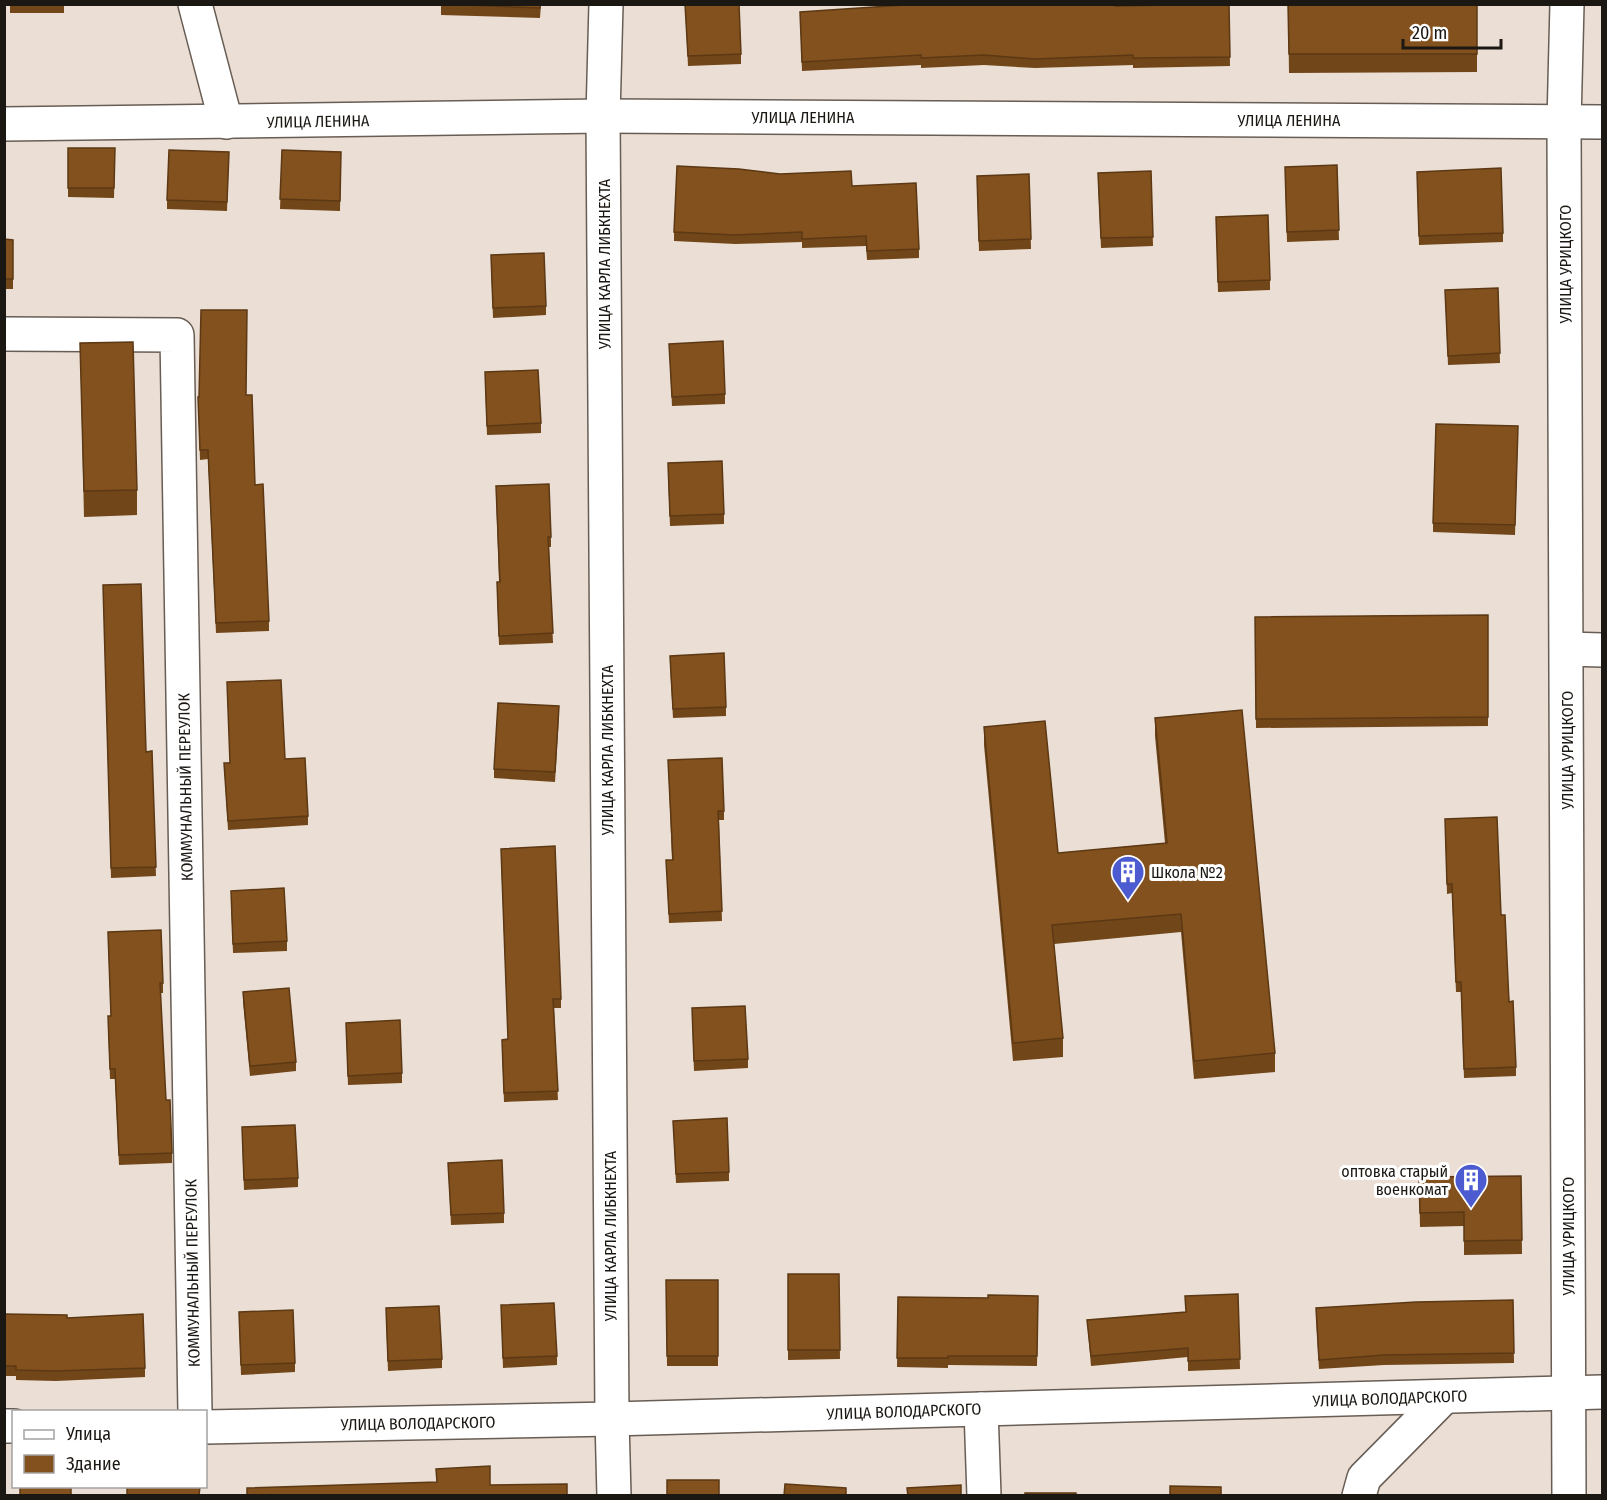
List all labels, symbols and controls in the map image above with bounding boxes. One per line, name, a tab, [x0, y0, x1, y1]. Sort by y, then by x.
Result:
scale bar	[1403, 12, 1500, 50]
text: 20 m	[1412, 22, 1447, 44]
street label: УЛИЦА ЛЕНИНА	[751, 108, 855, 127]
street label: УЛИЦА ЛЕНИНА	[265, 111, 370, 132]
street label: УЛИЦА ЛЕНИНА	[1237, 111, 1341, 130]
street label: УЛИЦА КАРЛА ЛИБКНЕХТА	[595, 178, 614, 350]
street label: УЛИЦА УРИЦКОГО	[1556, 205, 1575, 324]
street label: УЛИЦА КАРЛА ЛИБКНЕХТА	[598, 664, 617, 836]
street label: УЛИЦА УРИЦКОГО	[1558, 691, 1577, 810]
street label: КОММУНАЛЬНЫЙ ПЕРЕУЛОК	[174, 692, 197, 881]
building icon: Школа №2	[1110, 854, 1146, 901]
place label: Школа №2	[1151, 863, 1223, 882]
street label: УЛИЦА КАРЛА ЛИБКНЕХТА	[601, 1150, 620, 1322]
place label: оптовка старый военкомат	[1341, 1162, 1448, 1199]
building icon: оптовка старый военкомат	[1453, 1162, 1489, 1209]
street label: УЛИЦА УРИЦКОГО	[1559, 1177, 1578, 1296]
street label: КОММУНАЛЬНЫЙ ПЕРЕУЛОК	[181, 1178, 204, 1367]
street label: УЛИЦА ВОЛОДАРСКОГО	[1311, 1386, 1468, 1411]
street label: УЛИЦА ВОЛОДАРСКОГО	[825, 1399, 982, 1424]
legend	[12, 1410, 207, 1488]
street label: УЛИЦА ВОЛОДАРСКОГО	[339, 1413, 496, 1434]
text: Улица	[65, 1423, 111, 1445]
text: Здание	[66, 1453, 121, 1475]

